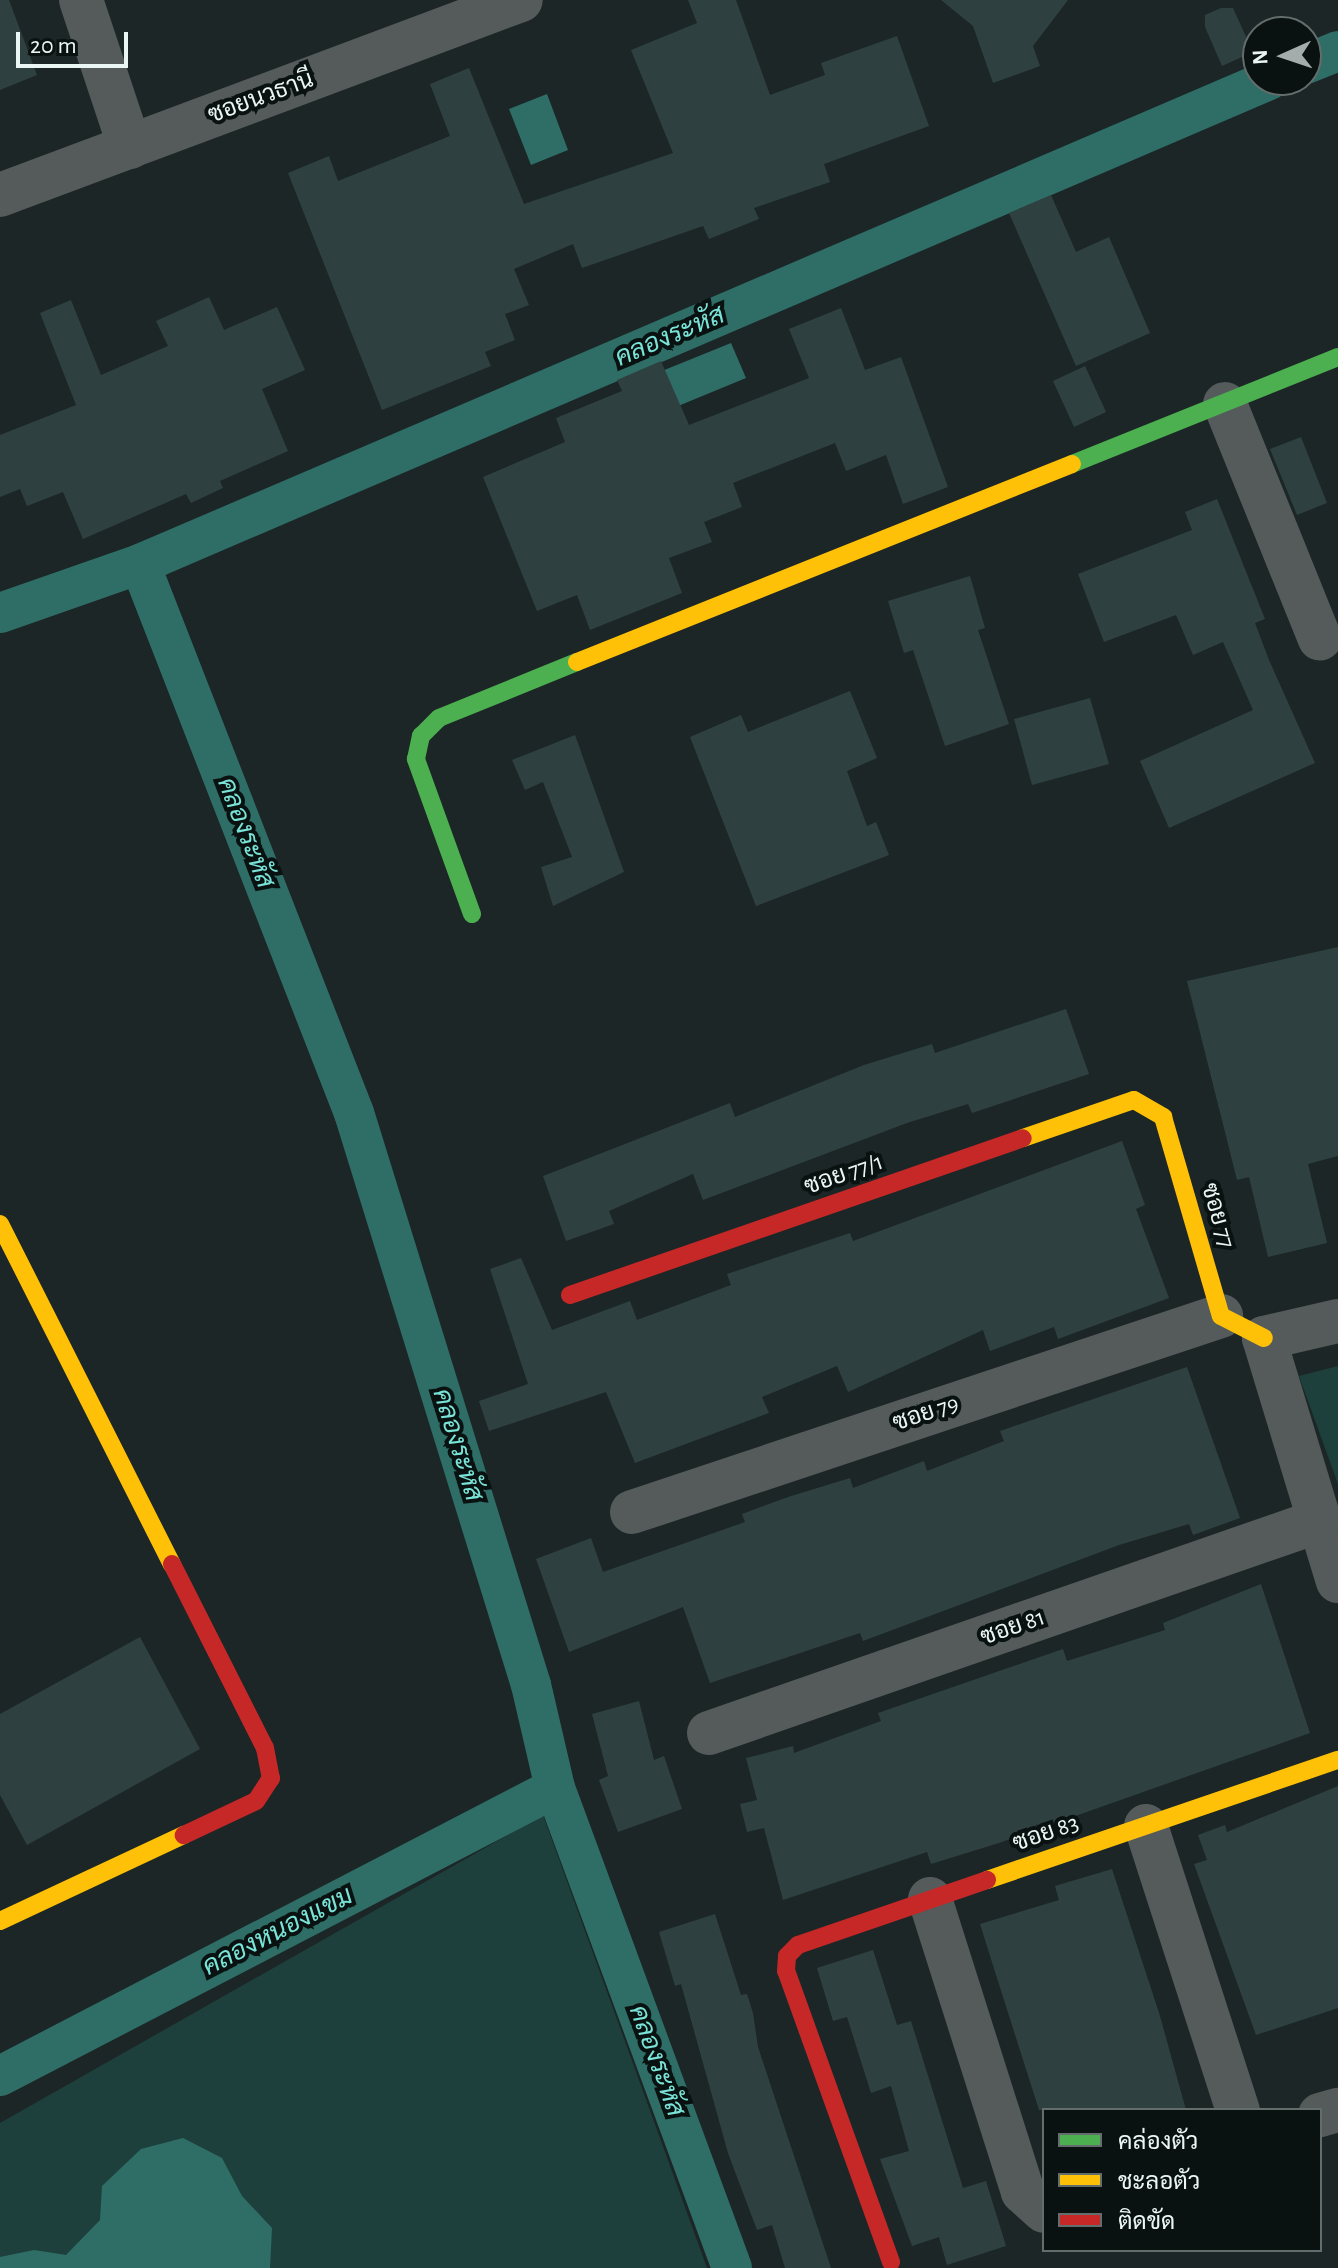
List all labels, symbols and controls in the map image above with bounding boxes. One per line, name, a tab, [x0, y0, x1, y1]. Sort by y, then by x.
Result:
scale bar	[20, 16, 132, 66]
north arrow	[1242, 16, 1322, 96]
text: 20 m	[30, 34, 77, 58]
text: N	[1249, 49, 1271, 65]
street label: ซอยนวธานี	[204, 66, 318, 130]
water label: คลองระหัส	[611, 300, 729, 374]
water label: คลองระหัส	[210, 773, 280, 893]
street label: ซอย 77/1	[801, 1148, 887, 1202]
street label: ซอย 77	[1194, 1180, 1240, 1252]
water label: คลองระหัส	[425, 1385, 489, 1505]
street label: ซอย 79	[889, 1390, 963, 1438]
street label: ซอย 81	[977, 1604, 1049, 1652]
street label: ซอย 83	[1009, 1809, 1083, 1859]
water label: คลองหนองแขม	[198, 1881, 358, 1983]
water label: คลองระหัส	[622, 2001, 690, 2121]
legend	[1042, 2108, 1322, 2252]
text: คล่องตัว	[1118, 2130, 1198, 2154]
text: ชะลอตัว	[1118, 2170, 1200, 2194]
text: ติดขัด	[1118, 2210, 1175, 2234]

